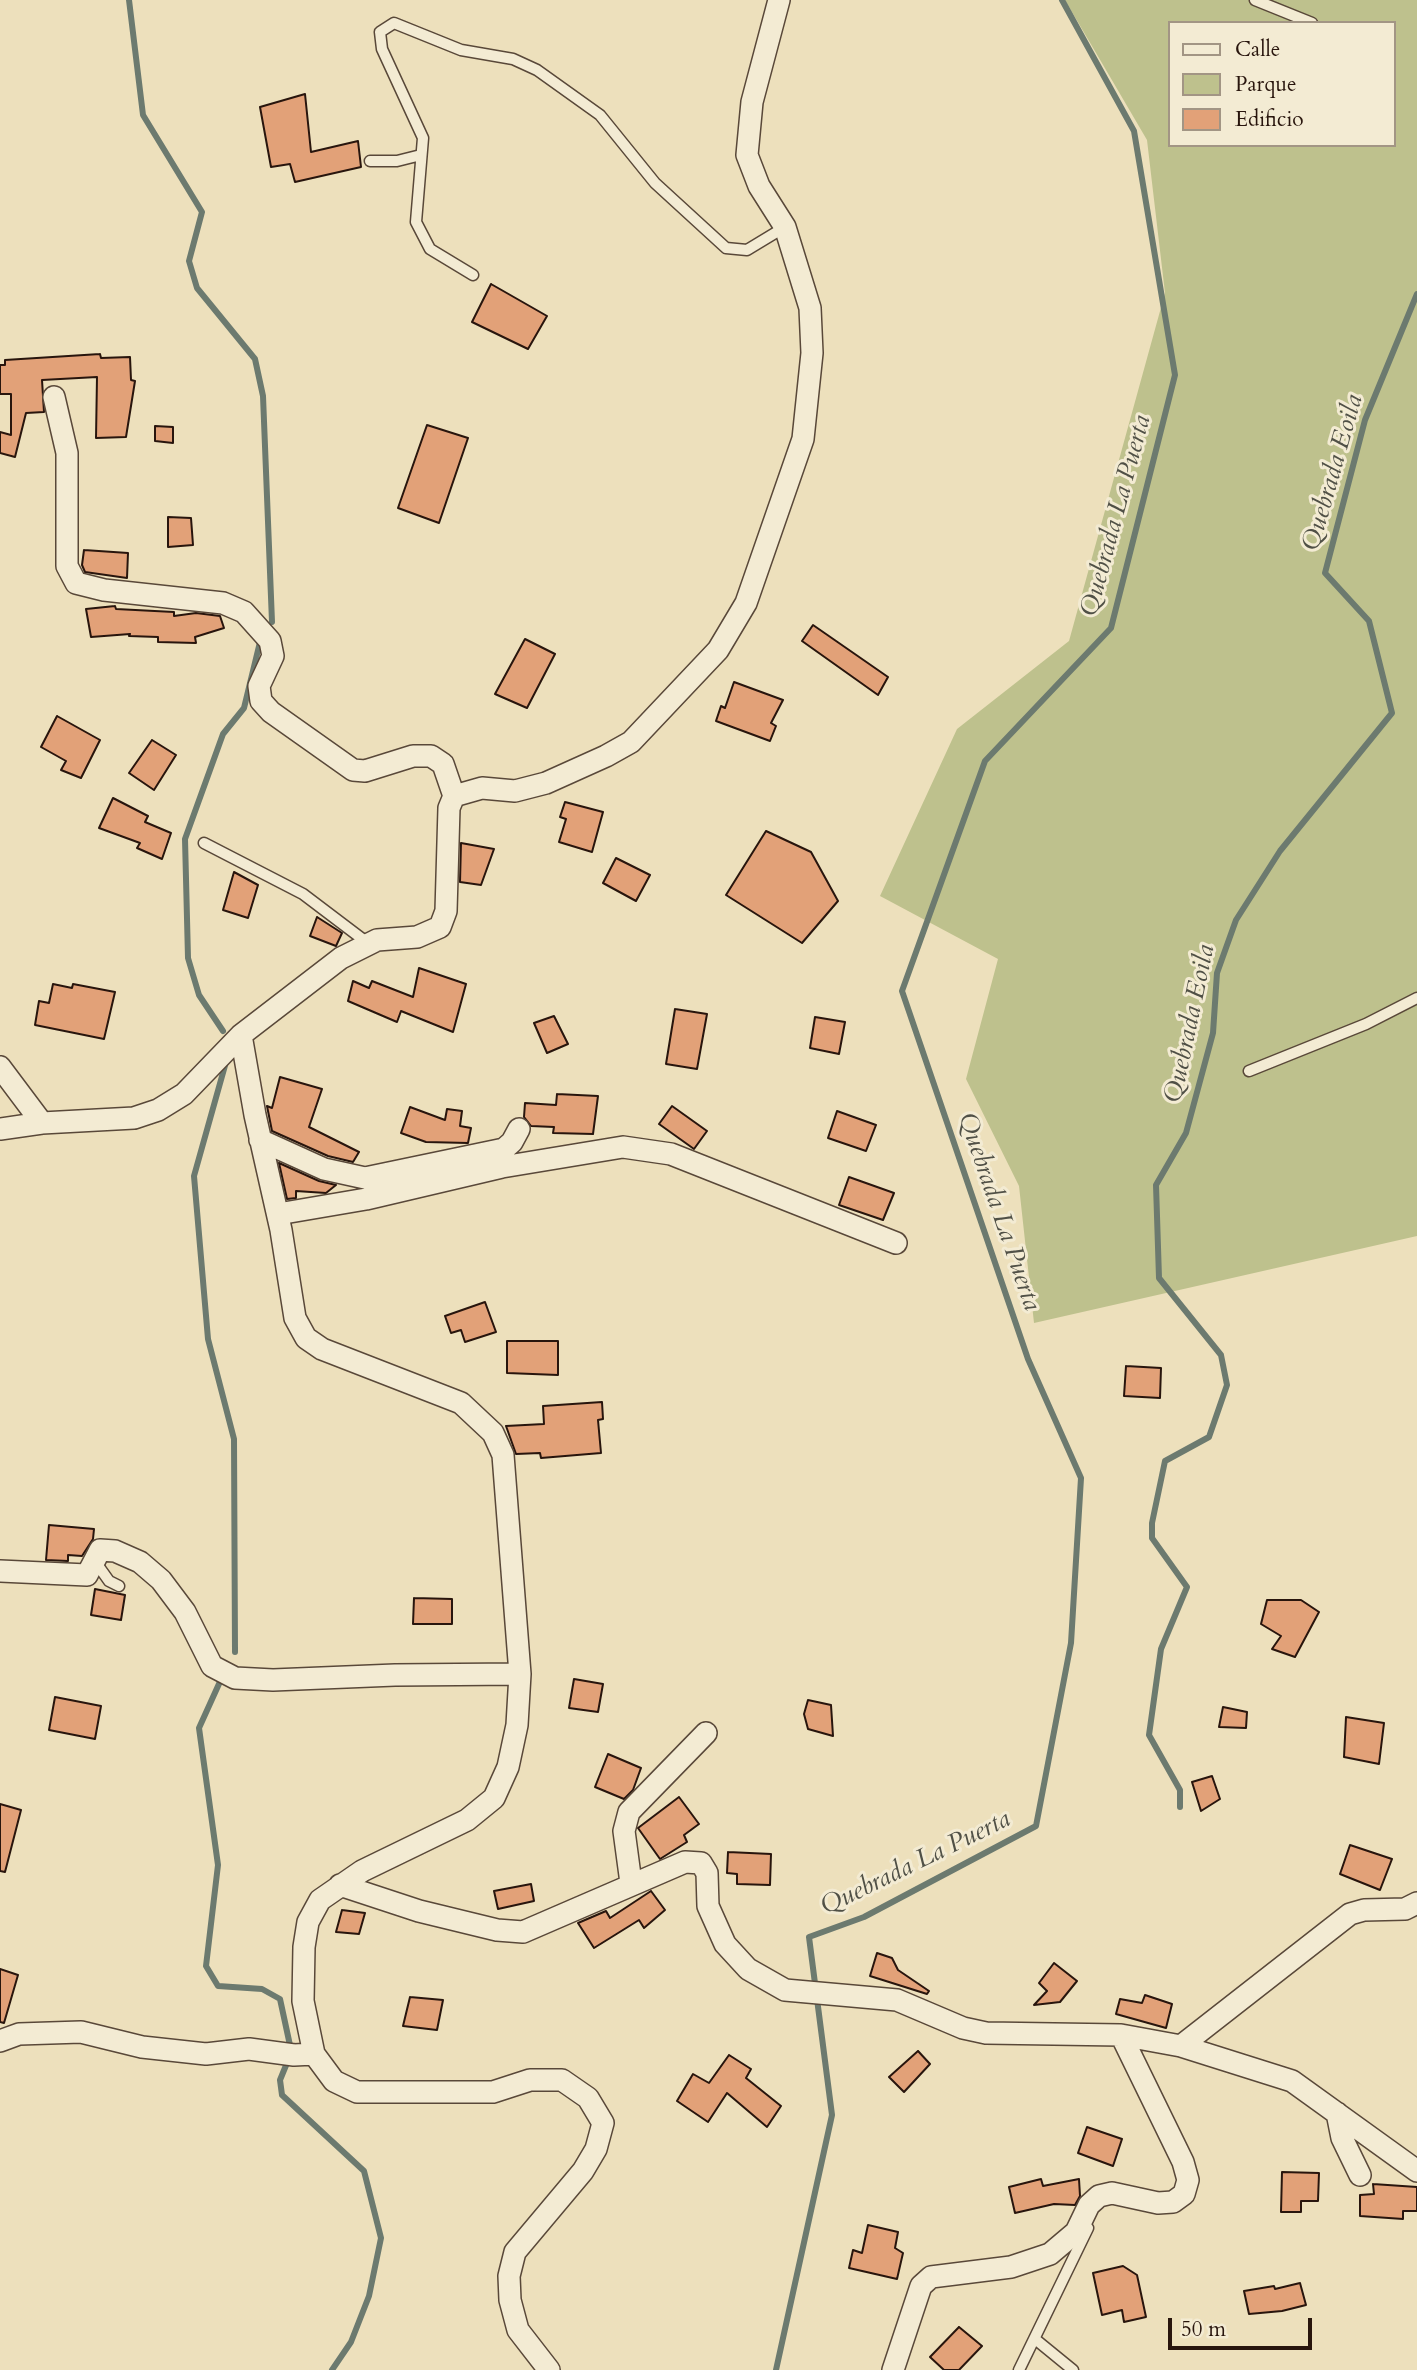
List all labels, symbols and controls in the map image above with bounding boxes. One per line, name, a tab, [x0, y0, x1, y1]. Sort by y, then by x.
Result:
legend	[1168, 21, 1396, 147]
text: Calle	[1235, 35, 1280, 64]
text: Parque	[1235, 70, 1296, 99]
text: Edificio	[1235, 105, 1304, 134]
water label: Quebrada Eoila	[1297, 391, 1371, 555]
water label: Quebrada La Puerta	[1075, 412, 1159, 620]
water label: Quebrada Eoila	[1159, 942, 1223, 1106]
water label: Quebrada La Puerta	[949, 1109, 1047, 1315]
water label: Quebrada La Puerta	[816, 1805, 1016, 1923]
scale bar	[1172, 2304, 1316, 2348]
text: 50 m	[1181, 2315, 1226, 2344]

